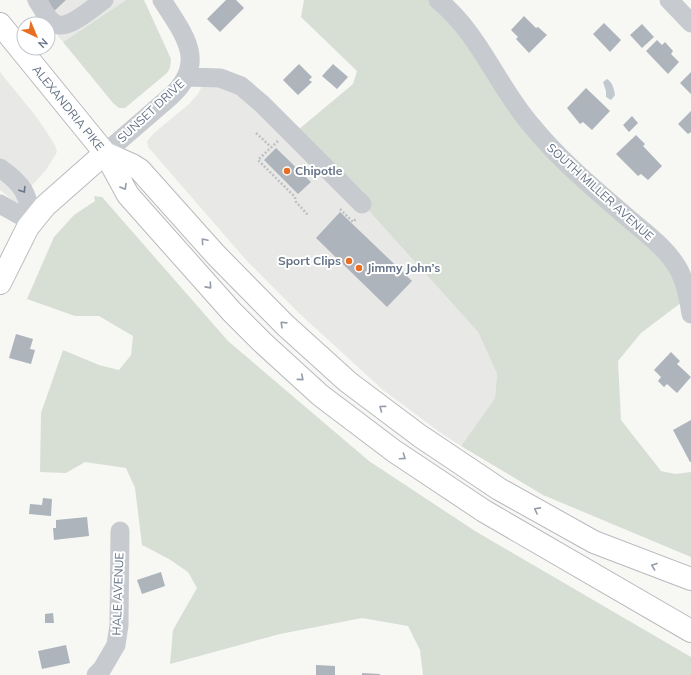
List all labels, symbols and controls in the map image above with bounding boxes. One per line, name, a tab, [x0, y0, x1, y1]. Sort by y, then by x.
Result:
north arrow	[16, 16, 56, 56]
text: N	[35, 35, 51, 51]
street label: ALEXANDRIA PIKE	[29, 62, 107, 153]
street label: SUNSET DRIVE	[114, 76, 187, 145]
street label: SOUTH MILLER AVENUE	[544, 140, 657, 244]
place label: Chipotle	[295, 163, 343, 178]
marker: Chipotle	[282, 166, 292, 176]
one-way arrow	[119, 183, 127, 190]
one-way arrow	[18, 186, 26, 193]
one-way arrow	[202, 238, 209, 245]
place label: Sport Clips	[278, 253, 341, 268]
marker: Sport Clips	[344, 256, 354, 266]
place label: Jimmy John’s	[367, 260, 440, 275]
marker: Jimmy John’s	[354, 263, 364, 273]
one-way arrow	[204, 281, 211, 289]
one-way arrow	[280, 321, 288, 329]
one-way arrow	[296, 373, 303, 380]
one-way arrow	[379, 405, 386, 413]
one-way arrow	[399, 452, 406, 460]
one-way arrow	[534, 508, 541, 515]
street label: HALE AVENUE	[109, 552, 126, 636]
one-way arrow	[651, 562, 658, 570]

